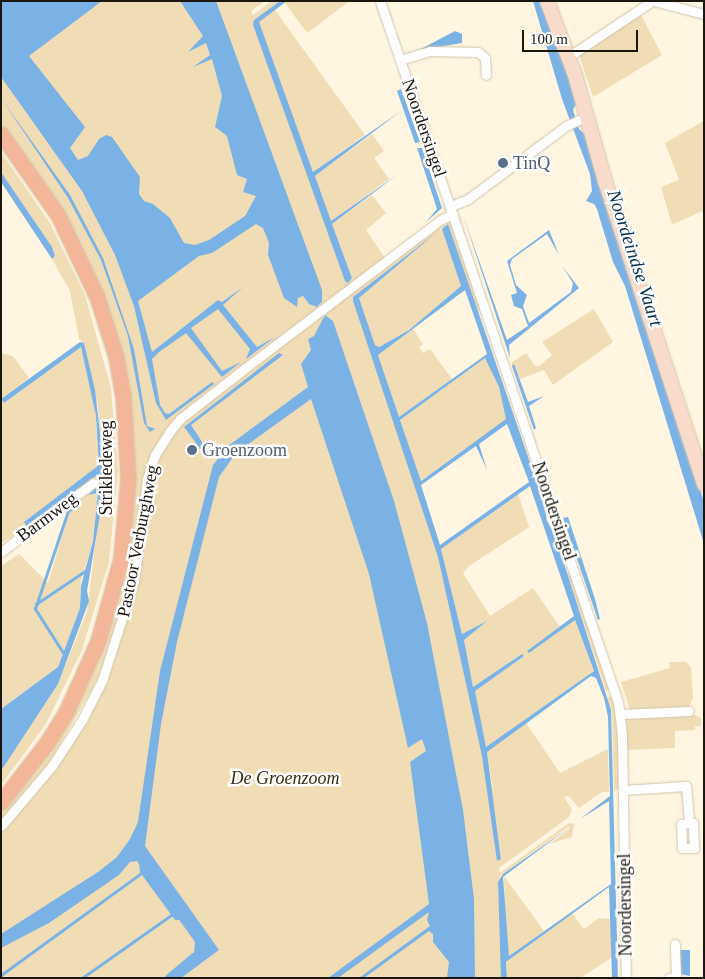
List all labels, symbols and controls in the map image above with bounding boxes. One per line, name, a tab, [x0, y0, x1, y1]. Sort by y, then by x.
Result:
scale bar	[525, 20, 641, 52]
text: 100 m	[530, 31, 568, 47]
street label: Noordersingel	[397, 76, 451, 180]
place label: TinQ	[513, 152, 550, 174]
marker: TinQ	[497, 157, 509, 169]
water label: Noordeindse Vaart	[602, 187, 668, 329]
street label: Strikledeweg	[95, 421, 117, 515]
place label: Groenzoom	[202, 439, 287, 461]
marker: Groenzoom	[186, 444, 198, 456]
street label: Noordersingel	[527, 459, 581, 563]
street label: Pastoor Verburghweg	[113, 463, 163, 619]
street label: Barmweg	[13, 487, 81, 547]
park label: De Groenzoom	[231, 767, 339, 789]
street label: Noordersingel	[613, 853, 637, 957]

